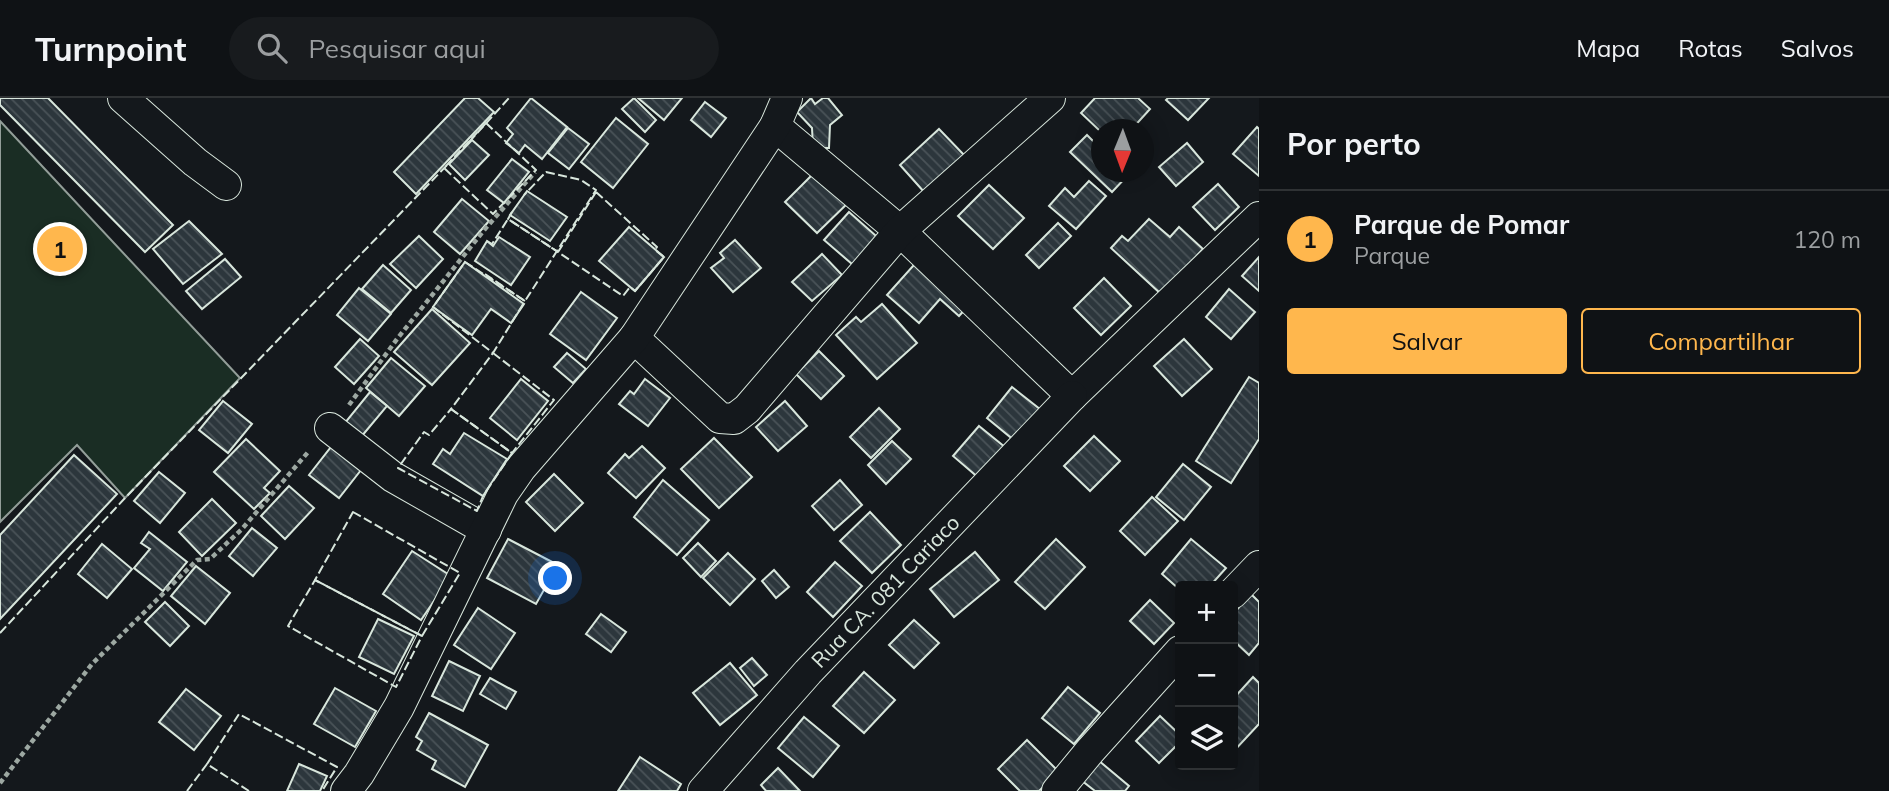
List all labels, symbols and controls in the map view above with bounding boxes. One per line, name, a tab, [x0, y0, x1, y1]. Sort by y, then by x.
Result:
search box	[229, 17, 719, 80]
text: Turnpoint	[35, 28, 187, 69]
icon: search	[253, 29, 291, 67]
text: Pesquisar aqui	[309, 32, 486, 65]
text: Mapa	[1576, 33, 1640, 63]
text: Rotas	[1678, 33, 1743, 63]
text: Salvos	[1781, 33, 1854, 63]
north arrow	[1091, 119, 1154, 182]
text: Por perto	[1287, 125, 1421, 163]
text: Parque de Pomar	[1354, 208, 1569, 241]
pin: 1	[37, 223, 83, 275]
text: 1	[1303, 225, 1317, 254]
text: 120 m	[1793, 225, 1861, 254]
text: Parque	[1354, 241, 1430, 270]
button: Salvar	[1287, 308, 1567, 374]
button: Compartilhar	[1581, 308, 1861, 374]
street label: Rua CA. 081 Cariaco	[805, 509, 965, 673]
your location	[538, 561, 572, 595]
map controls	[1175, 581, 1238, 770]
button: +	[1175, 581, 1238, 644]
button: −	[1175, 644, 1238, 707]
button: layers	[1175, 707, 1238, 770]

